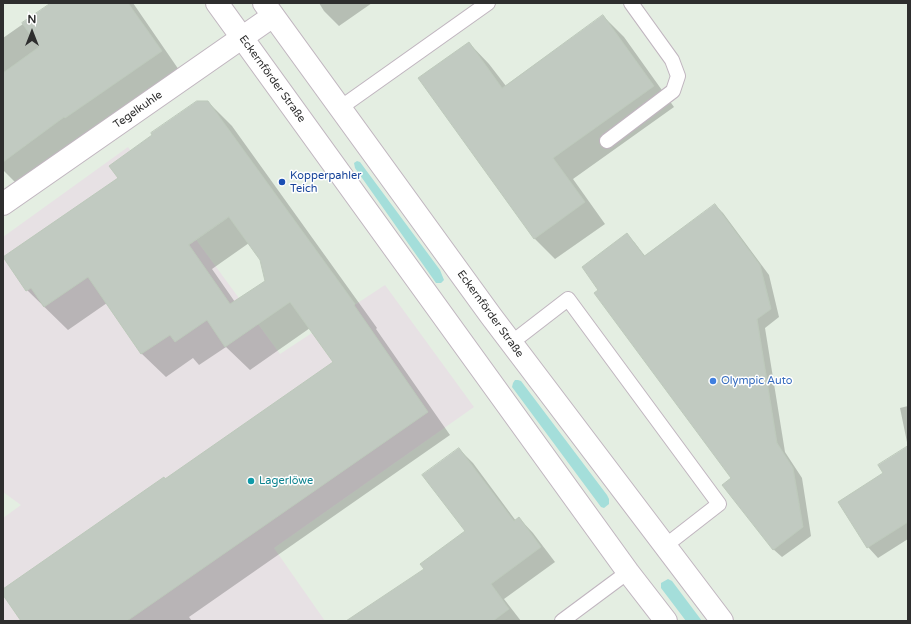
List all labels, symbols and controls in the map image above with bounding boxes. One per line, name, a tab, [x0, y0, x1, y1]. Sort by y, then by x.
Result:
north arrow	[12, 12, 52, 52]
text: N	[28, 13, 36, 26]
street label: Eckernförder Straße	[236, 33, 308, 125]
street label: Tegelkuhle	[111, 88, 165, 132]
place label: Kopperpahler Teich	[290, 169, 361, 195]
marker: Kopperpahler Teich	[277, 177, 287, 187]
street label: Eckernförder Straße	[454, 268, 526, 360]
place label: Olympic Auto	[721, 374, 793, 388]
marker: Olympic Auto	[708, 376, 718, 386]
place label: Lagerlöwe	[259, 474, 313, 488]
marker: Lagerlöwe	[246, 476, 256, 486]

